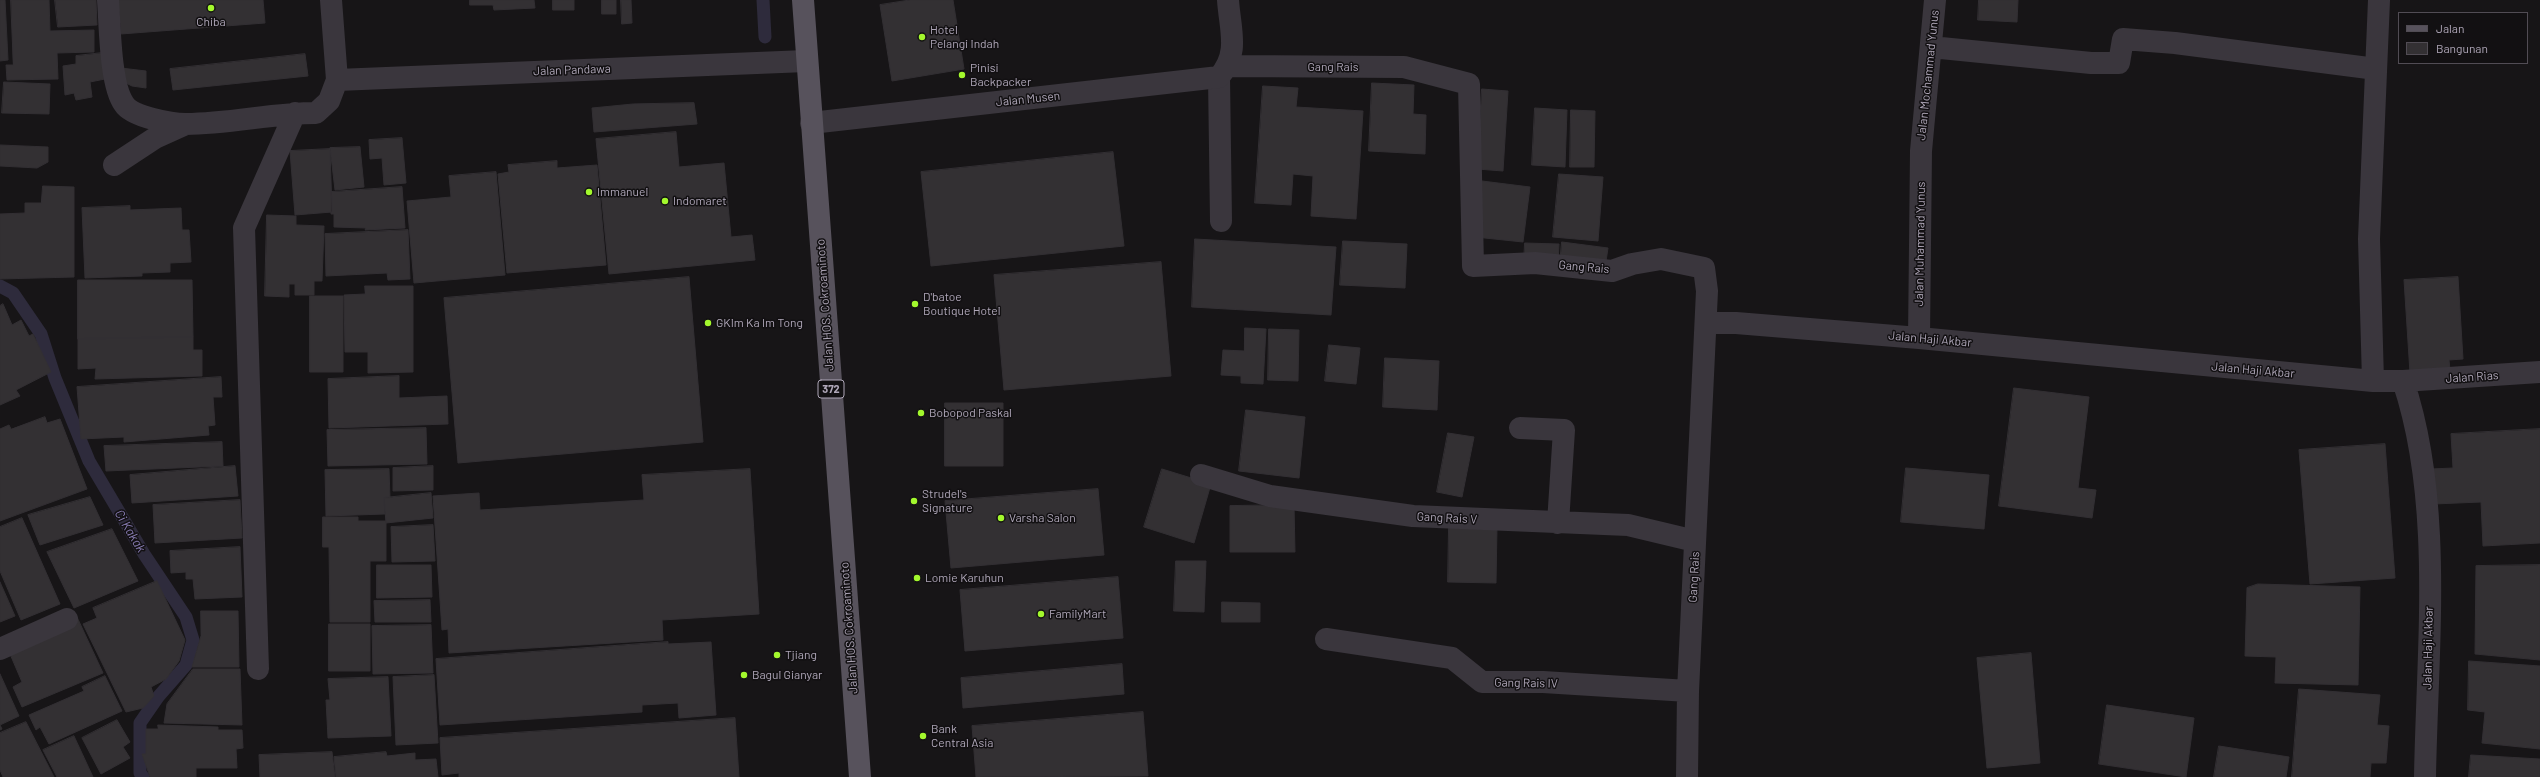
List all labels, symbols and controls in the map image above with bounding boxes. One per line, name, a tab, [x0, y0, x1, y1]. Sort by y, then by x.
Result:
marker: Chiba	[206, 3, 216, 13]
street label: Jalan Mochammad Yunus	[1914, 9, 1942, 141]
legend	[2398, 12, 2528, 64]
place label: Chiba	[196, 15, 226, 29]
text: Jalan	[2436, 21, 2464, 35]
place label: Hotel Pelangi Indah	[930, 23, 999, 51]
marker: Hotel Pelangi Indah	[917, 32, 927, 42]
text: Bangunan	[2436, 41, 2488, 55]
street label: Gang Rais	[1308, 60, 1358, 74]
street label: Jalan Pandawa	[533, 61, 611, 79]
place label: Pinisi Backpacker	[970, 61, 1031, 89]
marker: Pinisi Backpacker	[957, 70, 967, 80]
street label: Jalan Musen	[995, 88, 1061, 110]
street label: Jalan Muhammad Yunus	[1912, 181, 1928, 307]
place label: Immanuel	[597, 185, 648, 199]
marker: Immanuel	[584, 187, 594, 197]
place label: Indomaret	[673, 194, 727, 208]
marker: Indomaret	[660, 196, 670, 206]
street label: Jalan HOS. Cokroaminoto	[813, 239, 837, 371]
street label: Gang Rais	[1558, 258, 1610, 276]
place label: D'batoe Boutique Hotel	[923, 290, 1000, 318]
marker: D'batoe Boutique Hotel	[910, 299, 920, 309]
place label: GKIm Ka Im Tong	[716, 316, 803, 330]
marker: GKIm Ka Im Tong	[703, 318, 713, 328]
street label: Jalan Haji Akbar	[1888, 328, 1972, 350]
street label: Jalan Haji Akbar	[2211, 359, 2295, 381]
street label: Jalan Rias	[2445, 368, 2499, 386]
road number: 372	[818, 380, 844, 398]
place label: Bobopod Paskal	[929, 406, 1012, 420]
marker: Bobopod Paskal	[916, 408, 926, 418]
place label: Strudel's Signature	[922, 487, 973, 515]
marker: Strudel's Signature	[909, 496, 919, 506]
water label: Ci Kakak	[111, 507, 149, 555]
street label: Gang Rais V	[1416, 509, 1478, 527]
place label: Varsha Salon	[1009, 511, 1076, 525]
marker: Varsha Salon	[996, 513, 1006, 523]
street label: Gang Rais	[1685, 551, 1703, 603]
street label: Jalan HOS. Cokroaminoto	[837, 562, 861, 694]
place label: Lomie Karuhun	[925, 571, 1004, 585]
marker: Lomie Karuhun	[912, 573, 922, 583]
street label: Jalan Haji Akbar	[2420, 606, 2436, 690]
place label: FamilyMart	[1049, 607, 1106, 621]
marker: FamilyMart	[1036, 609, 1046, 619]
place label: Tjiang	[785, 648, 817, 662]
marker: Tjiang	[772, 650, 782, 660]
place label: Bagul Gianyar	[752, 668, 822, 682]
marker: Bagul Gianyar	[739, 670, 749, 680]
street label: Gang Rais IV	[1494, 675, 1558, 691]
place label: Bank Central Asia	[931, 722, 993, 750]
marker: Bank Central Asia	[918, 731, 928, 741]

